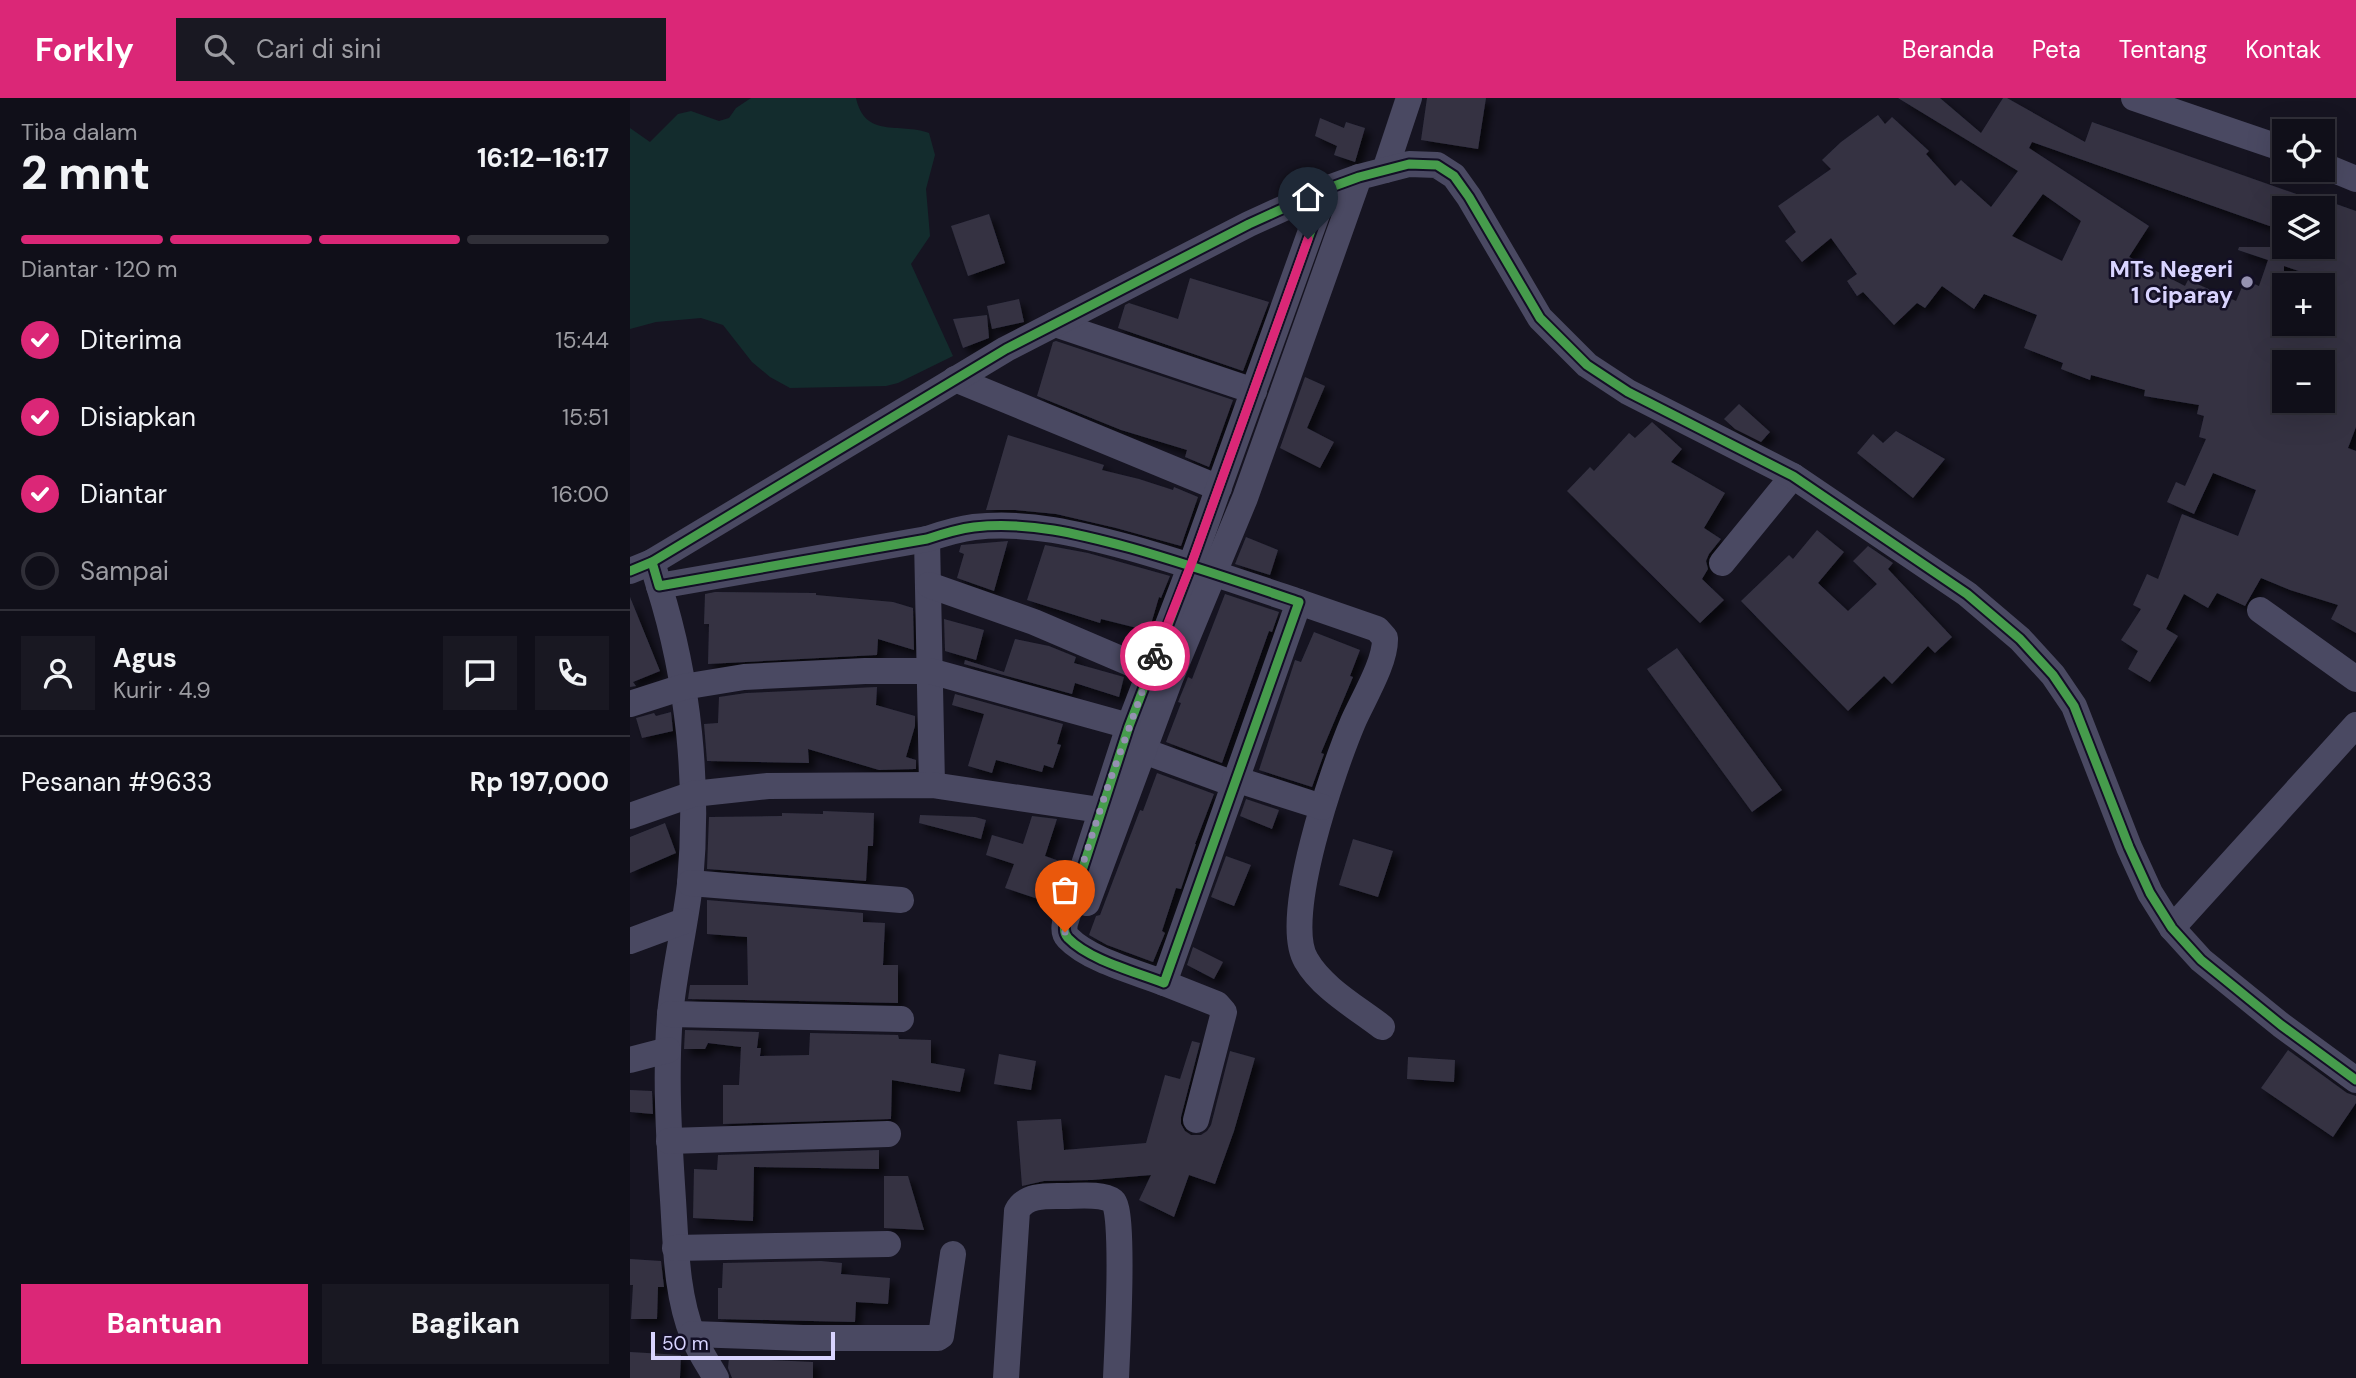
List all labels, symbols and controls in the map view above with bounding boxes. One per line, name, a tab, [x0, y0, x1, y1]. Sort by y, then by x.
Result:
search box	[176, 18, 666, 81]
text: Forkly	[35, 28, 134, 71]
icon: search	[200, 30, 238, 68]
text: Cari di sini	[256, 32, 381, 66]
text: Beranda	[1902, 34, 1994, 65]
text: Peta	[2032, 34, 2081, 65]
text: Tentang	[2119, 34, 2207, 65]
text: Kontak	[2245, 34, 2321, 65]
text: Tiba dalam	[21, 117, 138, 147]
map controls	[2272, 119, 2335, 413]
button: locate	[2272, 119, 2335, 182]
text: 16:12–16:17	[477, 141, 609, 175]
text: 2 mnt	[21, 143, 150, 203]
pin	[1278, 167, 1338, 239]
icon: home	[1289, 178, 1327, 216]
button: layers	[2272, 196, 2335, 259]
text: Diantar · 120 m	[21, 254, 177, 284]
place label: MTs Negeri 1 Ciparay	[2110, 254, 2233, 310]
button: +	[2272, 273, 2335, 336]
marker: MTs Negeri 1 Ciparay	[2239, 274, 2255, 290]
icon: check	[21, 321, 59, 359]
text: Diterima	[80, 323, 182, 357]
text: 15:44	[555, 325, 609, 355]
button: −	[2272, 350, 2335, 413]
icon: check	[21, 398, 59, 436]
text: Disiapkan	[80, 400, 196, 434]
text: 15:51	[562, 402, 609, 432]
icon: check	[21, 475, 59, 513]
text: Diantar	[80, 477, 167, 511]
text: 16:00	[551, 479, 609, 509]
text: Sampai	[80, 554, 169, 588]
courier	[1120, 621, 1190, 691]
button: person	[21, 636, 95, 710]
button: chat	[443, 636, 517, 710]
button: phone	[535, 636, 609, 710]
icon: bike	[1136, 637, 1174, 675]
text: Agus	[113, 641, 177, 675]
text: Kurir · 4.9	[113, 675, 211, 705]
text: Pesanan #9633	[21, 765, 213, 799]
text: Rp 197,000	[470, 765, 609, 799]
pin	[1035, 860, 1095, 932]
icon: bag	[1046, 871, 1084, 909]
button: Bantuan	[21, 1284, 308, 1364]
button: Bagikan	[322, 1284, 609, 1364]
scale bar	[651, 1329, 835, 1361]
text: 50 m	[662, 1331, 709, 1356]

